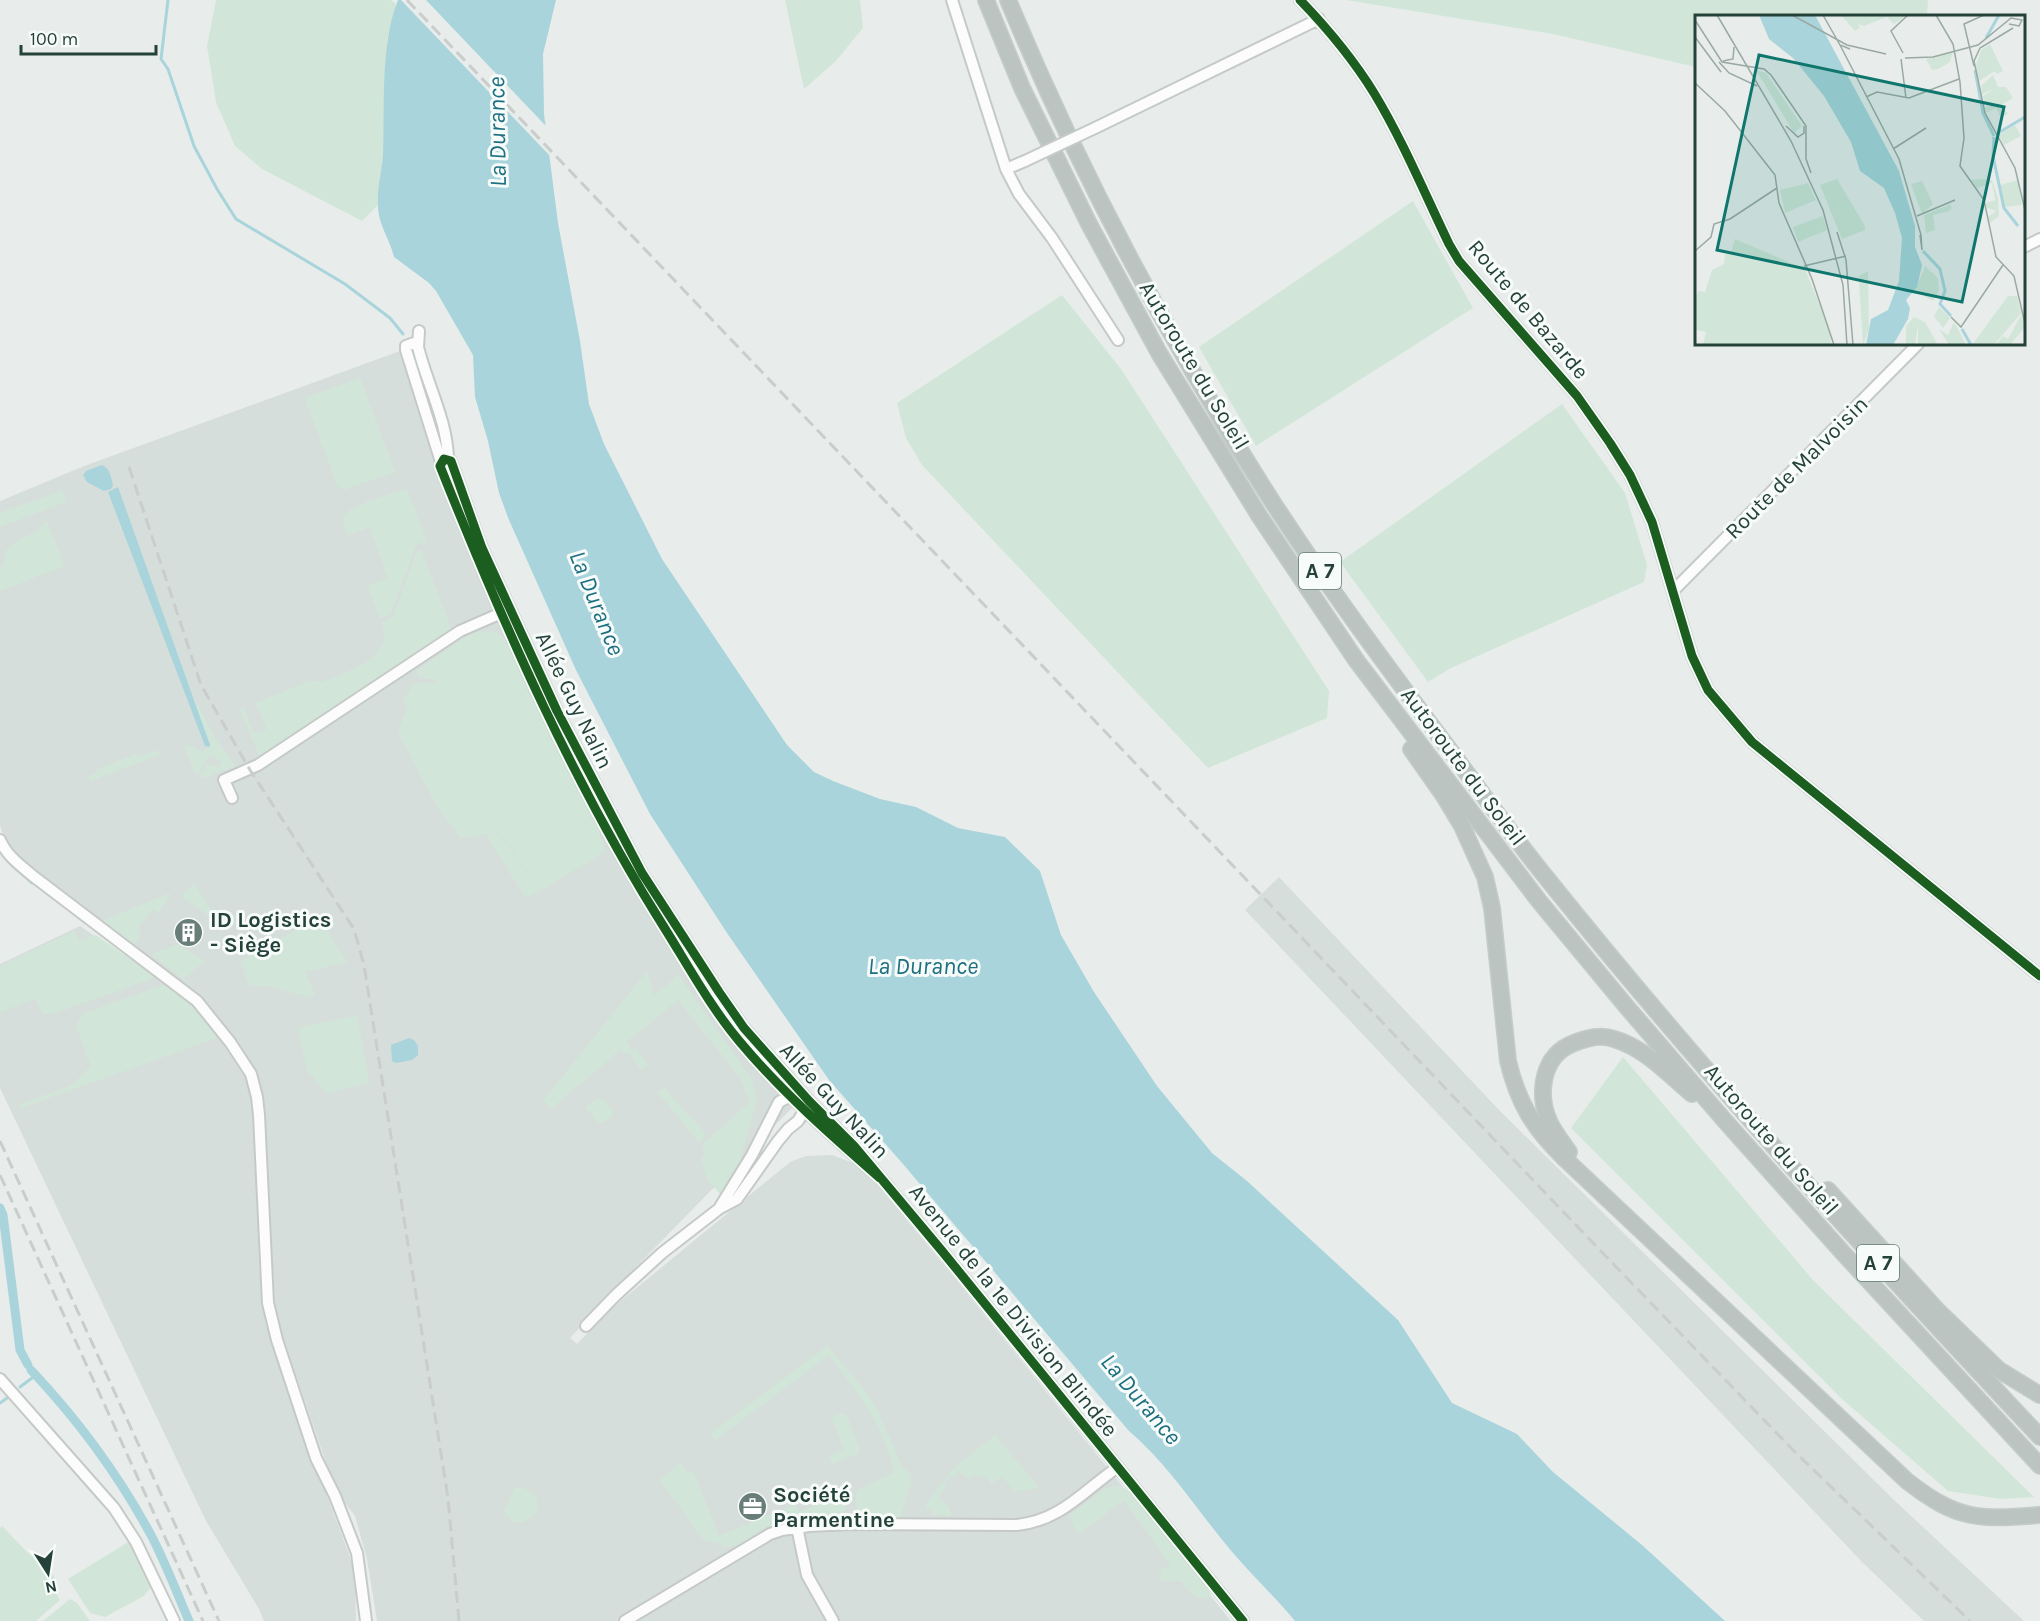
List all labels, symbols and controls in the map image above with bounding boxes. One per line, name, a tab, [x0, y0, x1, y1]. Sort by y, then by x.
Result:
inset map	[1695, 15, 2025, 345]
scale bar	[21, 18, 156, 56]
text: 100 m	[30, 28, 78, 50]
water label: La Durance	[482, 77, 512, 187]
street label: Route de Bazarde	[1462, 235, 1594, 385]
street label: Autoroute du Soleil	[1134, 277, 1255, 454]
street label: Route de Malvoisin	[1720, 391, 1873, 544]
water label: La Durance	[563, 547, 631, 659]
road number: A 7	[1299, 553, 1341, 589]
street label: Allée Guy Nalin	[530, 628, 618, 773]
street label: Autoroute du Soleil	[1395, 682, 1531, 851]
place label: ID Logistics - Siège	[210, 907, 331, 958]
building icon: ID Logistics - Siège	[173, 916, 205, 948]
water label: La Durance	[868, 952, 978, 980]
street label: Allée Guy Nalin	[774, 1037, 895, 1164]
street label: Autoroute du Soleil	[1699, 1059, 1844, 1220]
street label: Avenue de la 1e Division Blindée	[903, 1179, 1123, 1442]
road number: A 7	[1857, 1245, 1899, 1281]
water label: La Durance	[1095, 1348, 1187, 1450]
place label: Société Parmentine	[773, 1482, 895, 1533]
office icon: Société Parmentine	[736, 1491, 768, 1523]
north arrow	[18, 1543, 78, 1603]
text: N	[43, 1577, 59, 1598]

